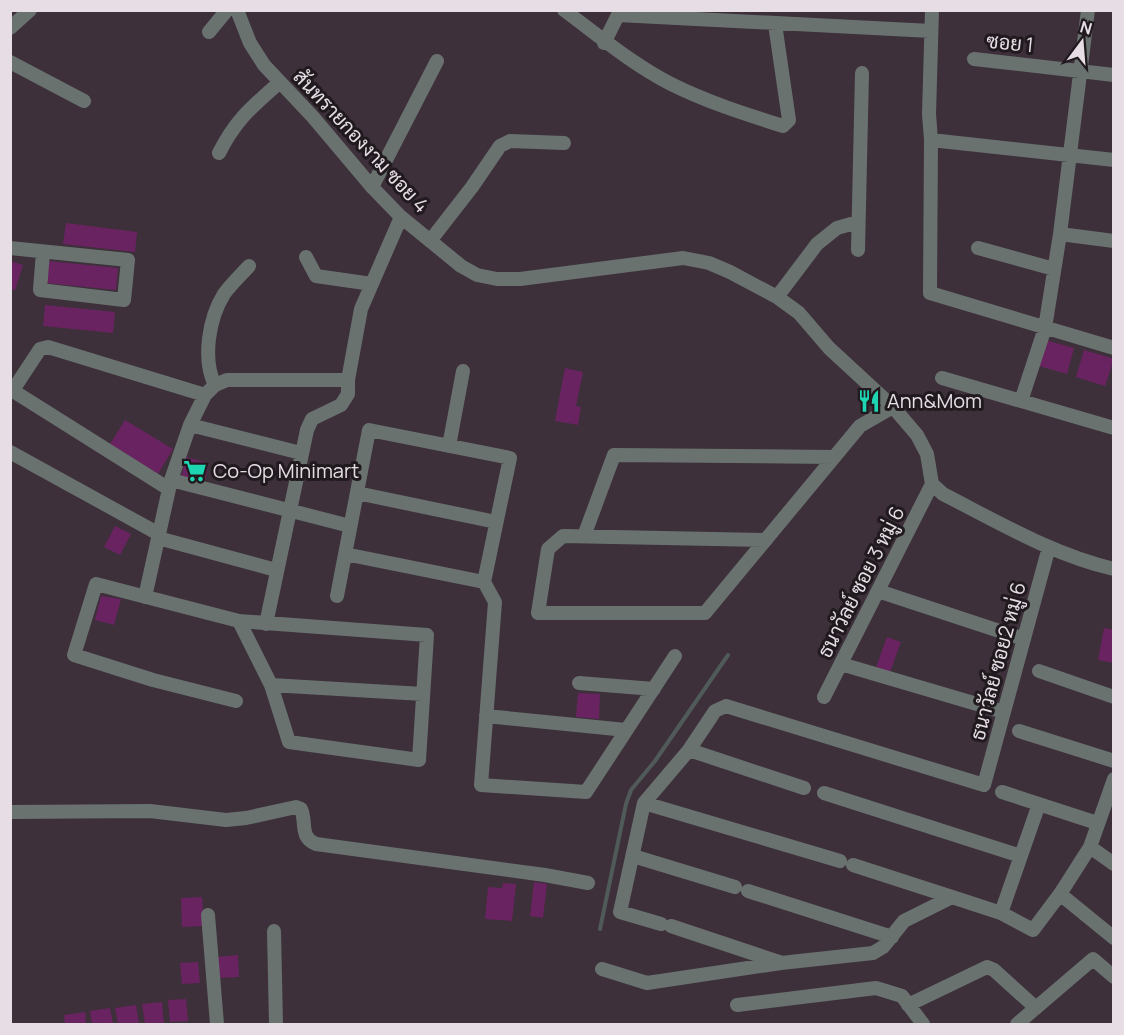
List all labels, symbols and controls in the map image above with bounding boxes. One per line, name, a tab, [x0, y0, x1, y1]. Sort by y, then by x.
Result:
north arrow	[1052, 12, 1112, 72]
text: N	[1078, 15, 1095, 40]
street label: ซอย 1	[985, 27, 1035, 58]
street label: สันทรายกองงาม ซอย 4	[288, 63, 435, 218]
place label: Ann&Mom	[887, 387, 982, 414]
restaurant icon: Ann&Mom	[856, 388, 882, 414]
place label: Co-Op Minimart	[213, 457, 359, 484]
supermarket icon: Co-Op Minimart	[182, 458, 208, 484]
street label: ธนาวัลย์ ซอย 3 หมู่ 6	[811, 501, 912, 663]
street label: ธนาวัลย์ ซอย2 หมู่ 6	[963, 579, 1034, 744]

